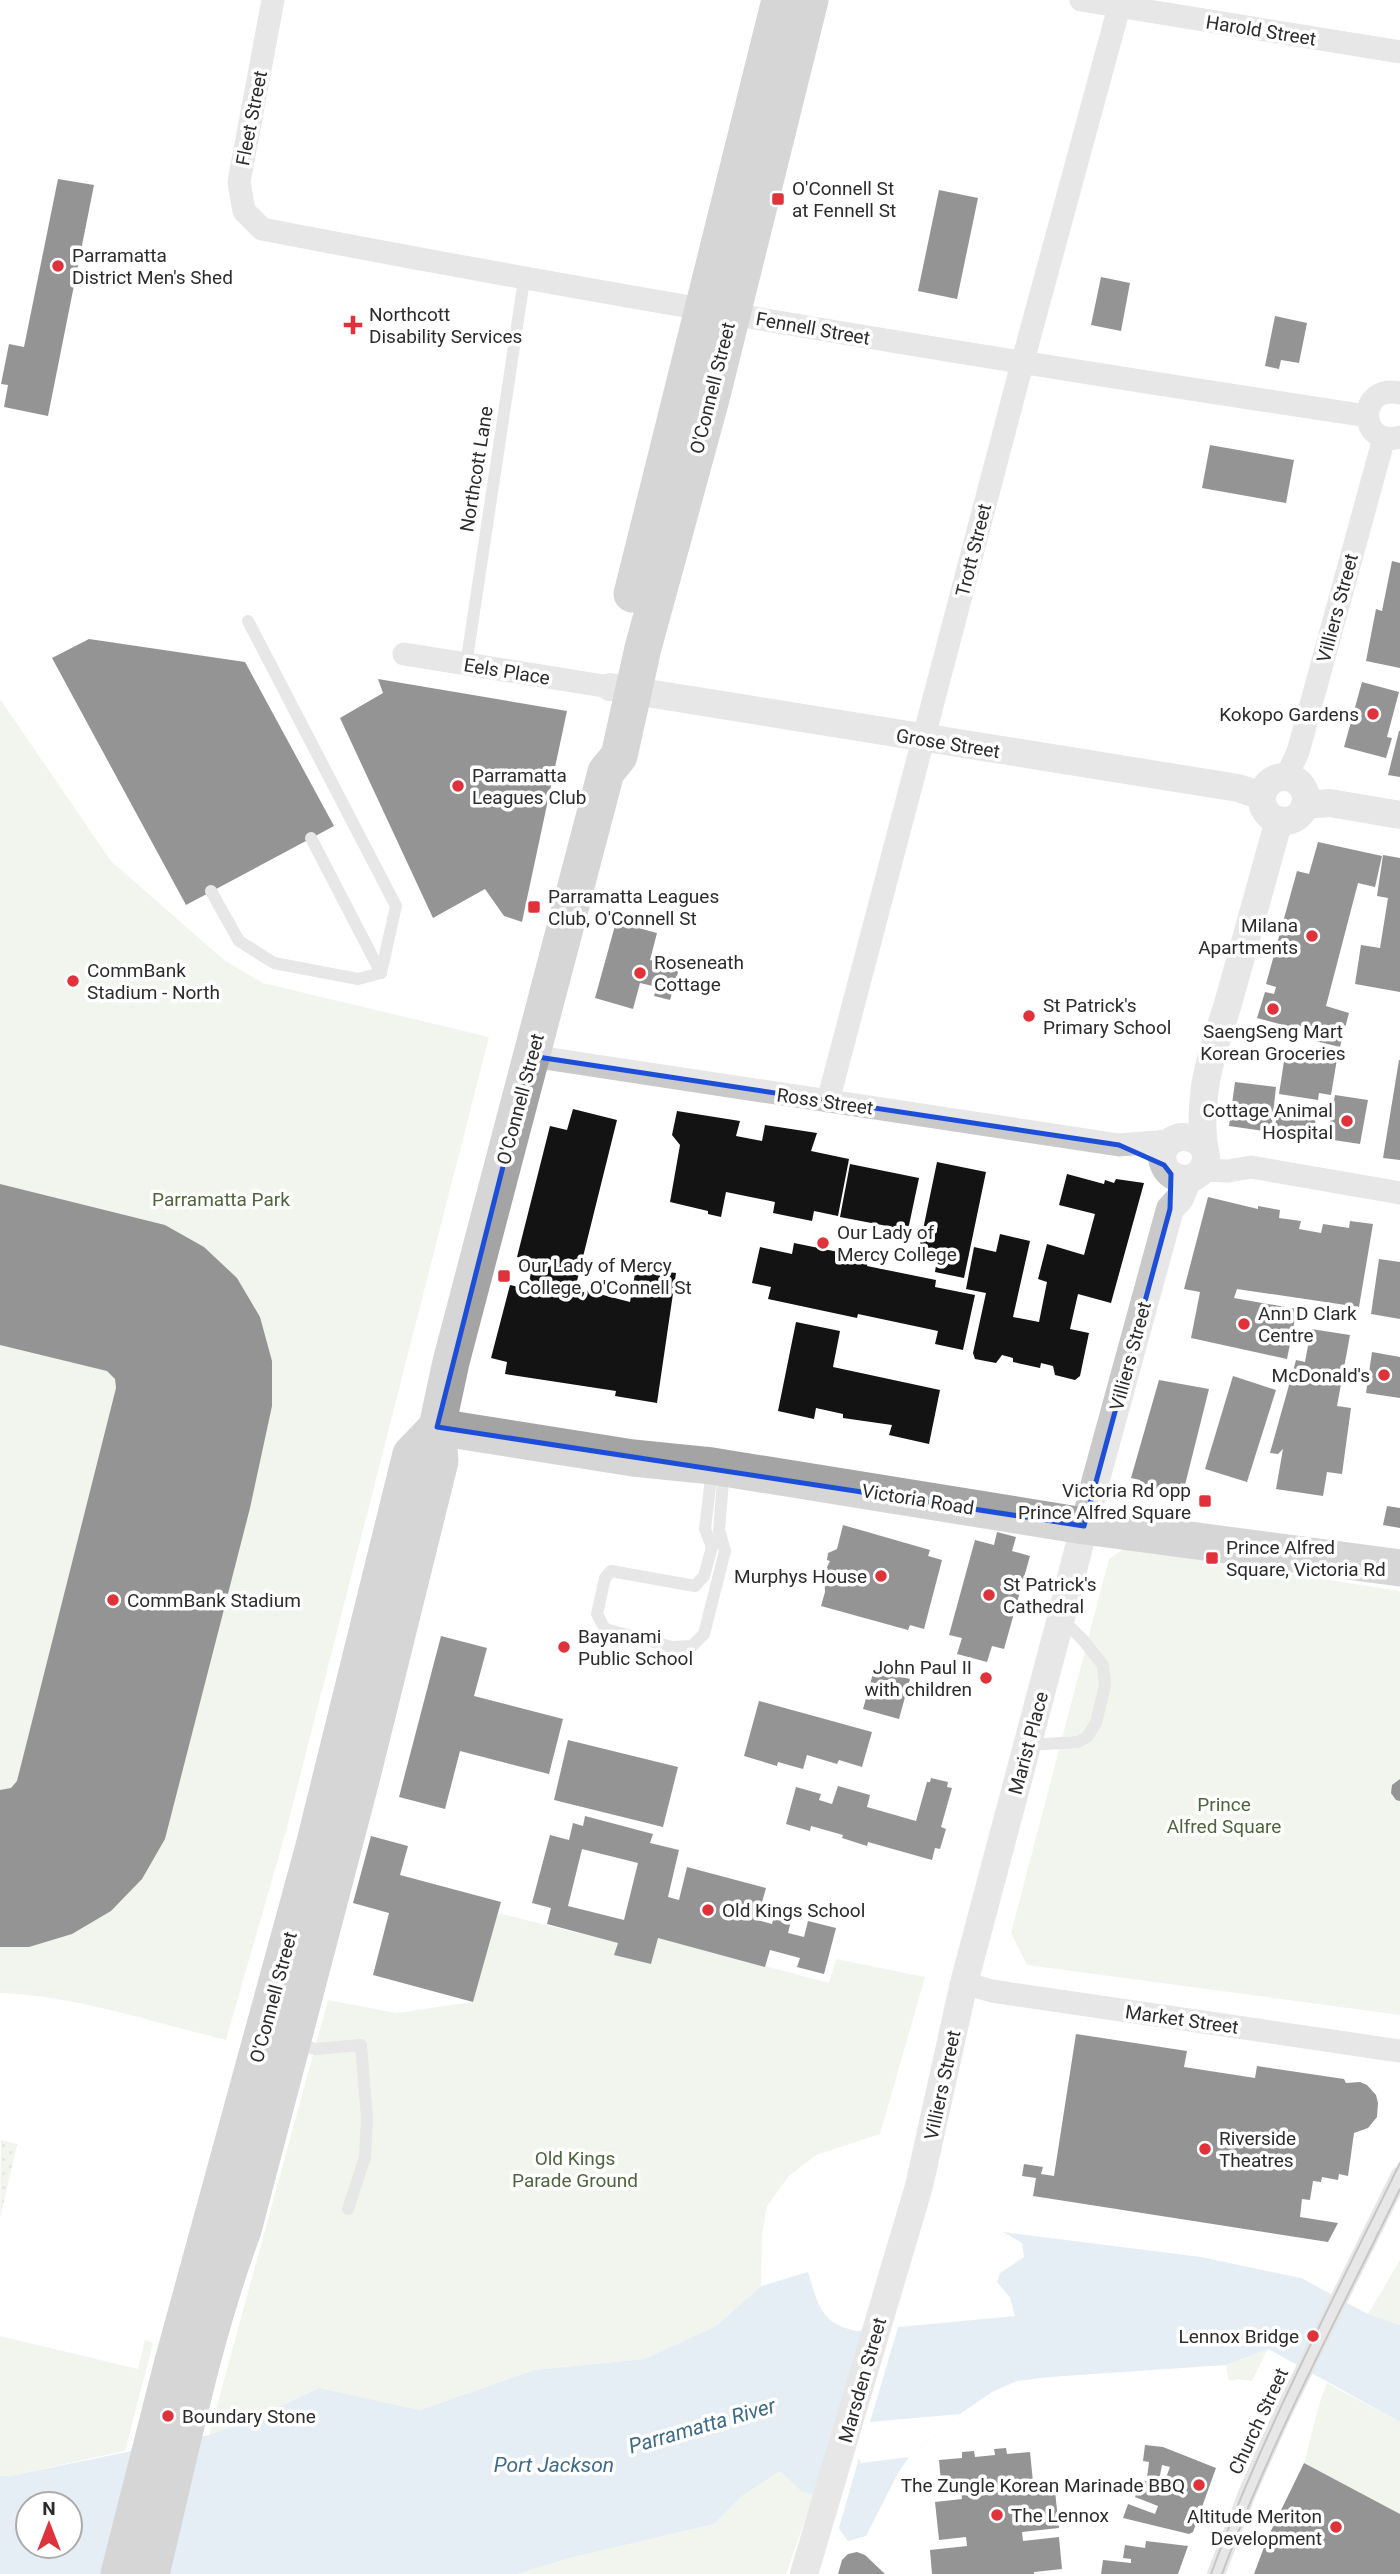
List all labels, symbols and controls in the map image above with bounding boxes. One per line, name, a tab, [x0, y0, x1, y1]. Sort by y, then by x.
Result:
street label: Harold Street	[1204, 10, 1318, 51]
street label: Fleet Street	[231, 69, 272, 168]
place label: O'Connell St at Fennell St	[792, 177, 896, 222]
marker: O'Connell St at Fennell St	[770, 191, 786, 207]
place label: Parramatta District Men's Shed	[72, 244, 233, 289]
marker: Parramatta District Men's Shed	[50, 258, 66, 274]
place label: Northcott Disability Services	[369, 303, 522, 348]
street label: Fennell Street	[754, 307, 872, 350]
marker: Northcott Disability Services	[343, 315, 363, 335]
street label: O'Connell Street	[685, 320, 740, 456]
street label: Northcott Lane	[455, 405, 498, 534]
street label: Trott Street	[951, 501, 996, 599]
street label: Villiers Street	[1312, 551, 1363, 665]
street label: Eels Place	[462, 653, 552, 690]
place label: Kokopo Gardens	[1219, 703, 1359, 726]
marker: Kokopo Gardens	[1365, 706, 1381, 722]
street label: Grose Street	[894, 724, 1001, 763]
place label: Parramatta Leagues Club	[472, 764, 587, 809]
marker: Parramatta Leagues Club	[450, 778, 466, 794]
place label: Parramatta Leagues Club, O'Connell St	[548, 885, 719, 930]
marker: Parramatta Leagues Club, O'Connell St	[526, 899, 542, 915]
place label: Milana Apartments	[1198, 914, 1298, 959]
marker: Milana Apartments	[1304, 928, 1320, 944]
place label: Roseneath Cottage	[654, 951, 744, 996]
place label: CommBank Stadium - North	[87, 959, 220, 1004]
marker: Roseneath Cottage	[632, 965, 648, 981]
marker: CommBank Stadium - North	[65, 973, 81, 989]
place label: St Patrick's Primary School	[1043, 994, 1171, 1039]
marker: SaengSeng Mart Korean Groceries	[1265, 1001, 1281, 1017]
marker: St Patrick's Primary School	[1021, 1008, 1037, 1024]
place label: SaengSeng Mart Korean Groceries	[1200, 1020, 1346, 1065]
street label: O'Connell Street	[492, 1031, 549, 1167]
street label: Ross Street	[775, 1083, 875, 1120]
place label: Cottage Animal Hospital	[1202, 1099, 1333, 1144]
marker: Cottage Animal Hospital	[1339, 1113, 1355, 1129]
park label: Parramatta Park	[152, 1188, 290, 1211]
place label: Our Lady of Mercy College	[837, 1221, 957, 1266]
marker: Our Lady of Mercy College	[815, 1235, 831, 1251]
place label: Our Lady of Mercy College, O'Connell St	[518, 1254, 692, 1299]
marker: Our Lady of Mercy College, O'Connell St	[496, 1268, 512, 1284]
street label: Villiers Street	[1105, 1299, 1156, 1413]
place label: Ann D Clark Centre	[1258, 1302, 1357, 1347]
marker: Ann D Clark Centre	[1236, 1316, 1252, 1332]
place label: McDonald's	[1272, 1364, 1370, 1387]
marker: McDonald's	[1376, 1367, 1392, 1383]
street label: Victoria Road	[860, 1479, 976, 1520]
place label: Victoria Rd opp Prince Alfred Square	[1018, 1479, 1191, 1524]
marker: Victoria Rd opp Prince Alfred Square	[1197, 1493, 1213, 1509]
place label: Prince Alfred Square, Victoria Rd	[1226, 1536, 1386, 1581]
marker: Prince Alfred Square, Victoria Rd	[1204, 1550, 1220, 1566]
place label: Murphys House	[734, 1565, 867, 1588]
marker: Murphys House	[873, 1568, 889, 1584]
place label: St Patrick's Cathedral	[1003, 1573, 1097, 1618]
marker: St Patrick's Cathedral	[981, 1587, 997, 1603]
place label: CommBank Stadium	[127, 1589, 301, 1612]
marker: CommBank Stadium	[105, 1592, 121, 1608]
place label: Bayanami Public School	[578, 1625, 693, 1670]
marker: Bayanami Public School	[556, 1639, 572, 1655]
place label: John Paul II with children	[865, 1656, 972, 1701]
marker: John Paul II with children	[978, 1670, 994, 1686]
street label: Marist Place	[1004, 1689, 1053, 1797]
park label: Prince Alfred Square	[1167, 1793, 1281, 1838]
place label: Old Kings School	[722, 1899, 865, 1922]
marker: Old Kings School	[700, 1902, 716, 1918]
street label: O'Connell Street	[245, 1929, 302, 2065]
street label: Market Street	[1124, 2000, 1240, 2039]
street label: Villiers Street	[920, 2028, 965, 2142]
place label: Riverside Theatres	[1219, 2127, 1296, 2172]
marker: Riverside Theatres	[1197, 2141, 1213, 2157]
park label: Old Kings Parade Ground	[512, 2147, 638, 2192]
street label: Marsden Street	[834, 2315, 891, 2445]
place label: Lennox Bridge	[1179, 2325, 1299, 2348]
marker: Lennox Bridge	[1305, 2328, 1321, 2344]
street label: Church Street	[1224, 2364, 1293, 2478]
water label: Parramatta River	[626, 2393, 779, 2458]
place label: Boundary Stone	[182, 2405, 316, 2428]
marker: Boundary Stone	[160, 2408, 176, 2424]
water label: Port Jackson	[494, 2453, 614, 2477]
place label: The Zungle Korean Marinade BBQ	[901, 2474, 1185, 2497]
marker: The Zungle Korean Marinade BBQ	[1191, 2477, 1207, 2493]
north arrow	[14, 2490, 84, 2560]
text: N	[42, 2497, 56, 2520]
place label: The Lennox	[1011, 2504, 1110, 2527]
place label: Altitude Meriton Development	[1187, 2505, 1322, 2550]
marker: The Lennox	[989, 2507, 1005, 2523]
marker: Altitude Meriton Development	[1328, 2519, 1344, 2535]

